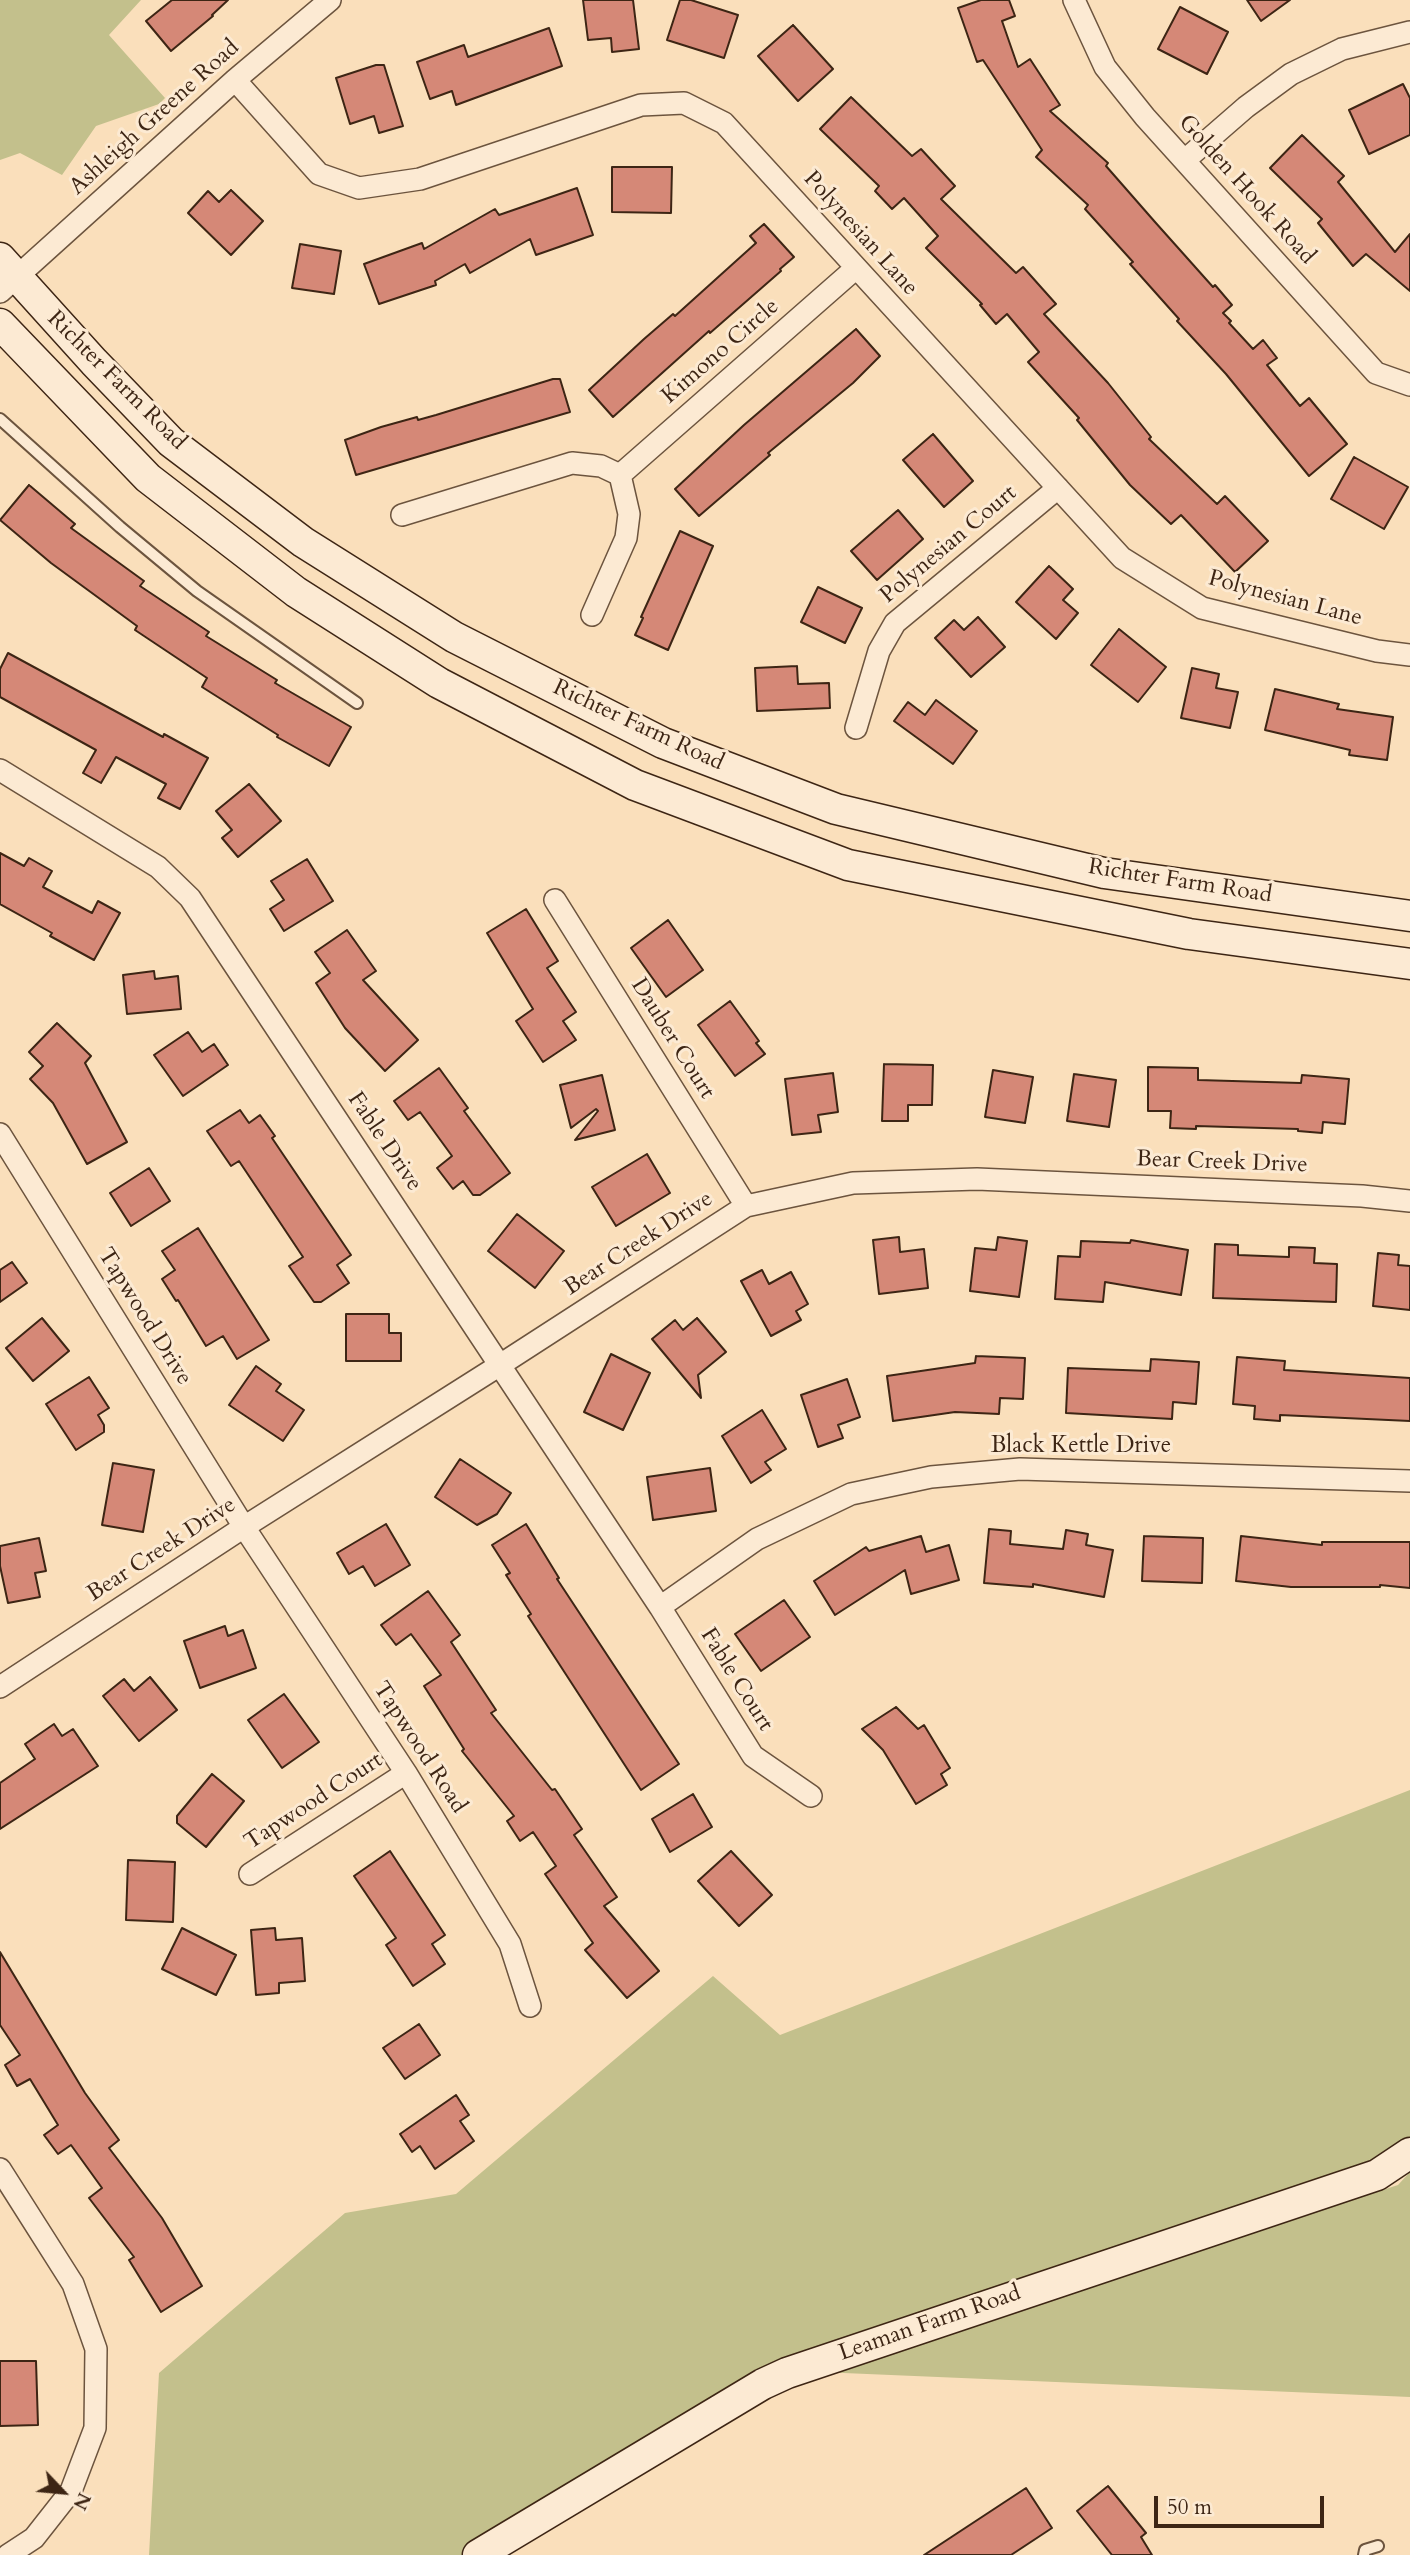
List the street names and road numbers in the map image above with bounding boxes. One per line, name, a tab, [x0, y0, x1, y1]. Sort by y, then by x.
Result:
street label: Ashleigh Greene Road	[64, 35, 246, 201]
street label: Golden Hook Road	[1172, 110, 1320, 270]
street label: Polynesian Lane	[797, 166, 923, 302]
street label: Kimono Circle	[657, 294, 785, 410]
street label: Richter Farm Road	[41, 306, 191, 456]
street label: Polynesian Court	[875, 480, 1023, 610]
street label: Polynesian Lane	[1205, 565, 1365, 633]
street label: Richter Farm Road	[548, 674, 728, 778]
street label: Richter Farm Road	[1086, 854, 1274, 910]
street label: Dauber Court	[624, 974, 720, 1104]
street label: Fable Drive	[341, 1087, 427, 1197]
street label: Bear Creek Drive	[1136, 1146, 1308, 1180]
street label: Bear Creek Drive	[560, 1186, 718, 1302]
street label: Tapwood Drive	[91, 1243, 197, 1391]
street label: Black Kettle Drive	[991, 1433, 1171, 1461]
street label: Bear Creek Drive	[83, 1492, 241, 1608]
street label: Fable Court	[694, 1623, 778, 1737]
street label: Tapwood Road	[366, 1677, 472, 1819]
street label: Tapwood Court	[240, 1747, 388, 1857]
street label: Leaman Farm Road	[835, 2280, 1025, 2368]

